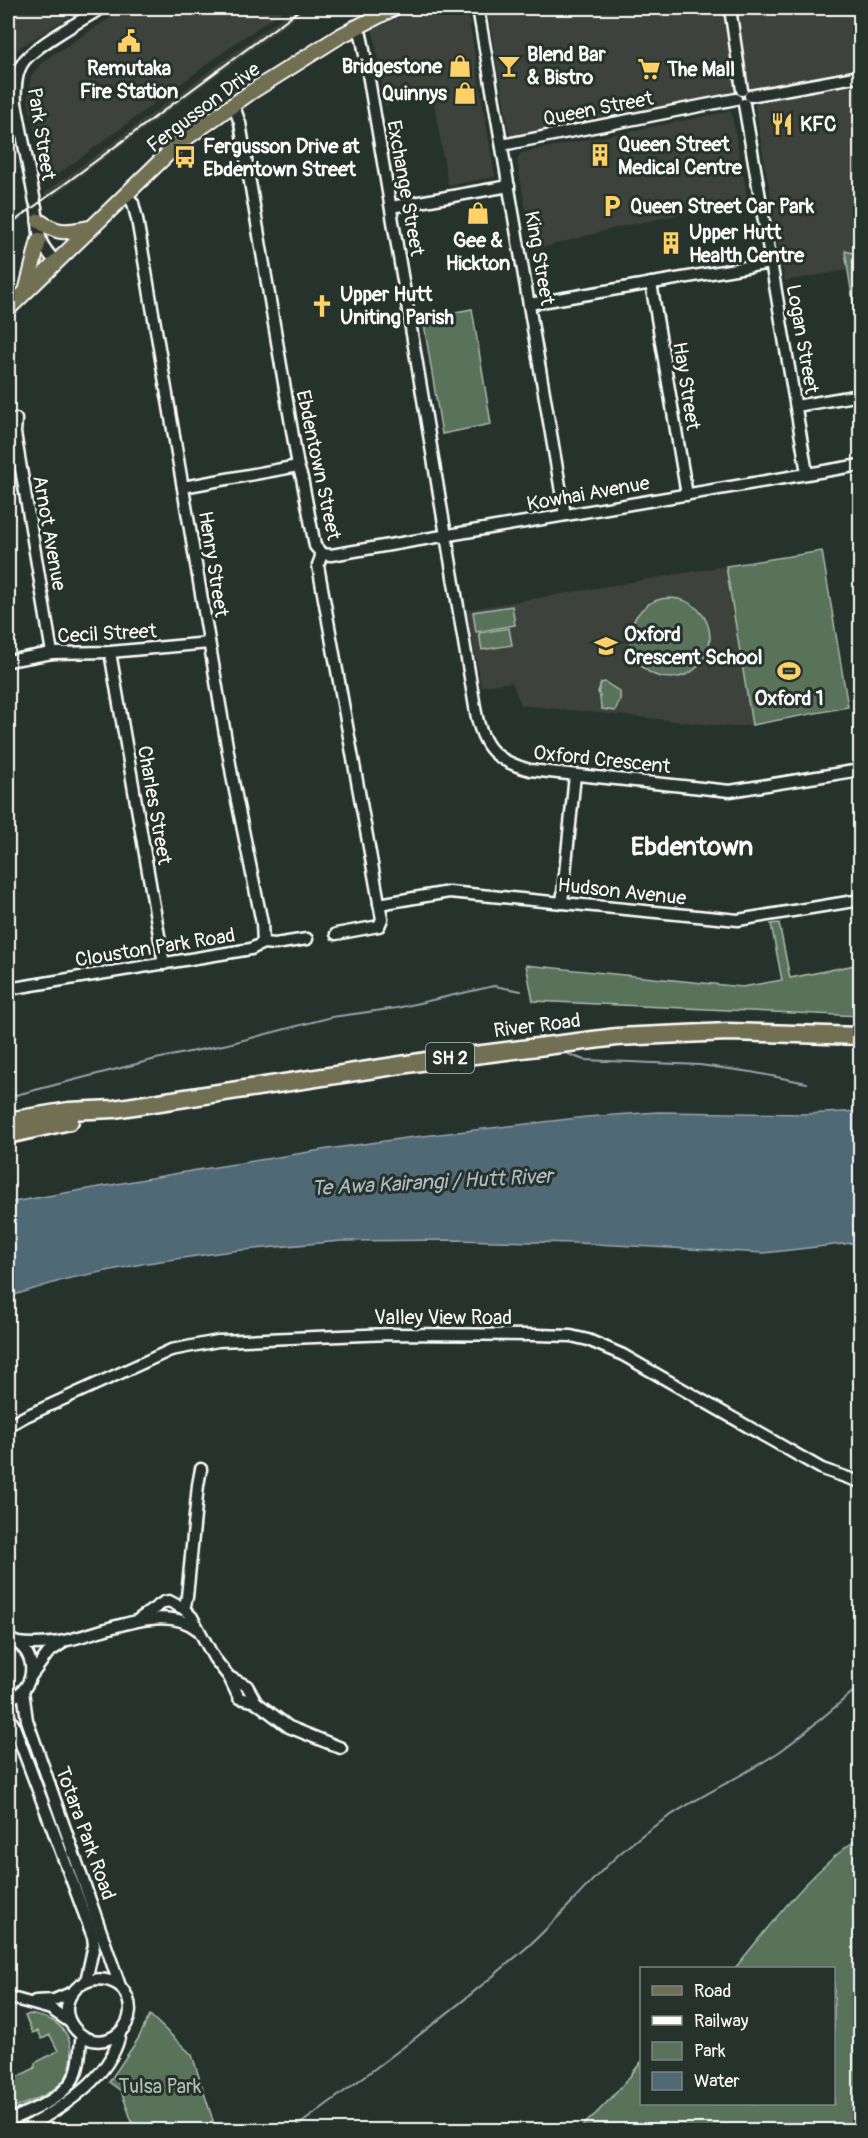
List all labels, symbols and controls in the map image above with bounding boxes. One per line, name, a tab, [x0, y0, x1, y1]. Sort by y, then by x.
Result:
public building icon: Remutaka Fire Station	[116, 28, 142, 54]
place label: Blend Bar & Bistro	[527, 42, 607, 90]
shop icon: Bridgestone	[447, 53, 473, 79]
bar icon: Blend Bar & Bistro	[496, 53, 522, 79]
place label: Bridgestone	[342, 54, 443, 79]
place label: Remutaka Fire Station	[80, 56, 178, 104]
supermarket icon: The Mall	[636, 56, 662, 82]
street label: Fergusson Drive	[142, 57, 265, 158]
place label: The Mall	[666, 57, 735, 82]
shop icon: Quinnys	[452, 80, 478, 106]
place label: Quinnys	[382, 81, 447, 106]
street label: Queen Street	[541, 85, 656, 131]
street label: Park Street	[22, 86, 61, 183]
restaurant icon: KFC	[769, 111, 795, 137]
place label: KFC	[800, 112, 836, 137]
street label: Exchange Street	[381, 118, 430, 259]
place label: Queen Street Medical Centre	[618, 132, 743, 180]
place label: Fergusson Drive at Ebdentown Street	[203, 134, 360, 182]
building icon: Queen Street Medical Centre	[587, 142, 613, 168]
bus stop icon: Fergusson Drive at Ebdentown Street	[172, 144, 198, 170]
parking icon: Queen Street Car Park	[599, 193, 625, 219]
place label: Queen Street Car Park	[630, 194, 815, 219]
shop icon: Gee & Hickton	[465, 200, 491, 226]
street label: King Street	[519, 209, 560, 308]
place label: Upper Hutt Health Centre	[689, 220, 805, 268]
place label: Gee & Hickton	[446, 228, 510, 276]
building icon: Upper Hutt Health Centre	[658, 230, 684, 256]
place label: Upper Hutt Uniting Parish	[340, 282, 454, 330]
street label: Logan Street	[781, 282, 825, 397]
church icon: Upper Hutt Uniting Parish	[309, 293, 335, 319]
street label: Hay Street	[667, 340, 706, 433]
street label: Ebdentown Street	[290, 388, 347, 543]
street label: Kowhai Avenue	[525, 470, 652, 517]
street label: Arnot Avenue	[27, 474, 72, 593]
street label: Henry Street	[193, 509, 234, 620]
street label: Cecil Street	[57, 618, 158, 649]
place label: Oxford Crescent School	[624, 622, 762, 670]
school or university icon: Oxford Crescent School	[593, 633, 619, 659]
sports icon: Oxford 1	[776, 658, 802, 684]
place label: Oxford 1	[754, 686, 824, 711]
street label: Oxford Crescent	[532, 740, 673, 779]
street label: Charles Street	[132, 744, 177, 867]
district label: Ebdentown	[631, 831, 754, 863]
street label: Hudson Avenue	[556, 872, 688, 911]
street label: Clouston Park Road	[73, 922, 237, 973]
street label: River Road	[492, 1008, 582, 1043]
road number: SH 2	[426, 1043, 474, 1073]
water label: Te Awa Kairangi / Hutt River	[311, 1163, 556, 1202]
street label: Valley View Road	[374, 1305, 512, 1330]
street label: Totara Park Road	[50, 1763, 121, 1903]
legend	[640, 1967, 835, 2105]
text: Road	[694, 1980, 731, 2003]
text: Railway	[694, 2010, 749, 2033]
text: Park	[694, 2040, 726, 2063]
text: Water	[694, 2070, 740, 2093]
park label: Tulsa Park	[119, 2074, 202, 2099]

